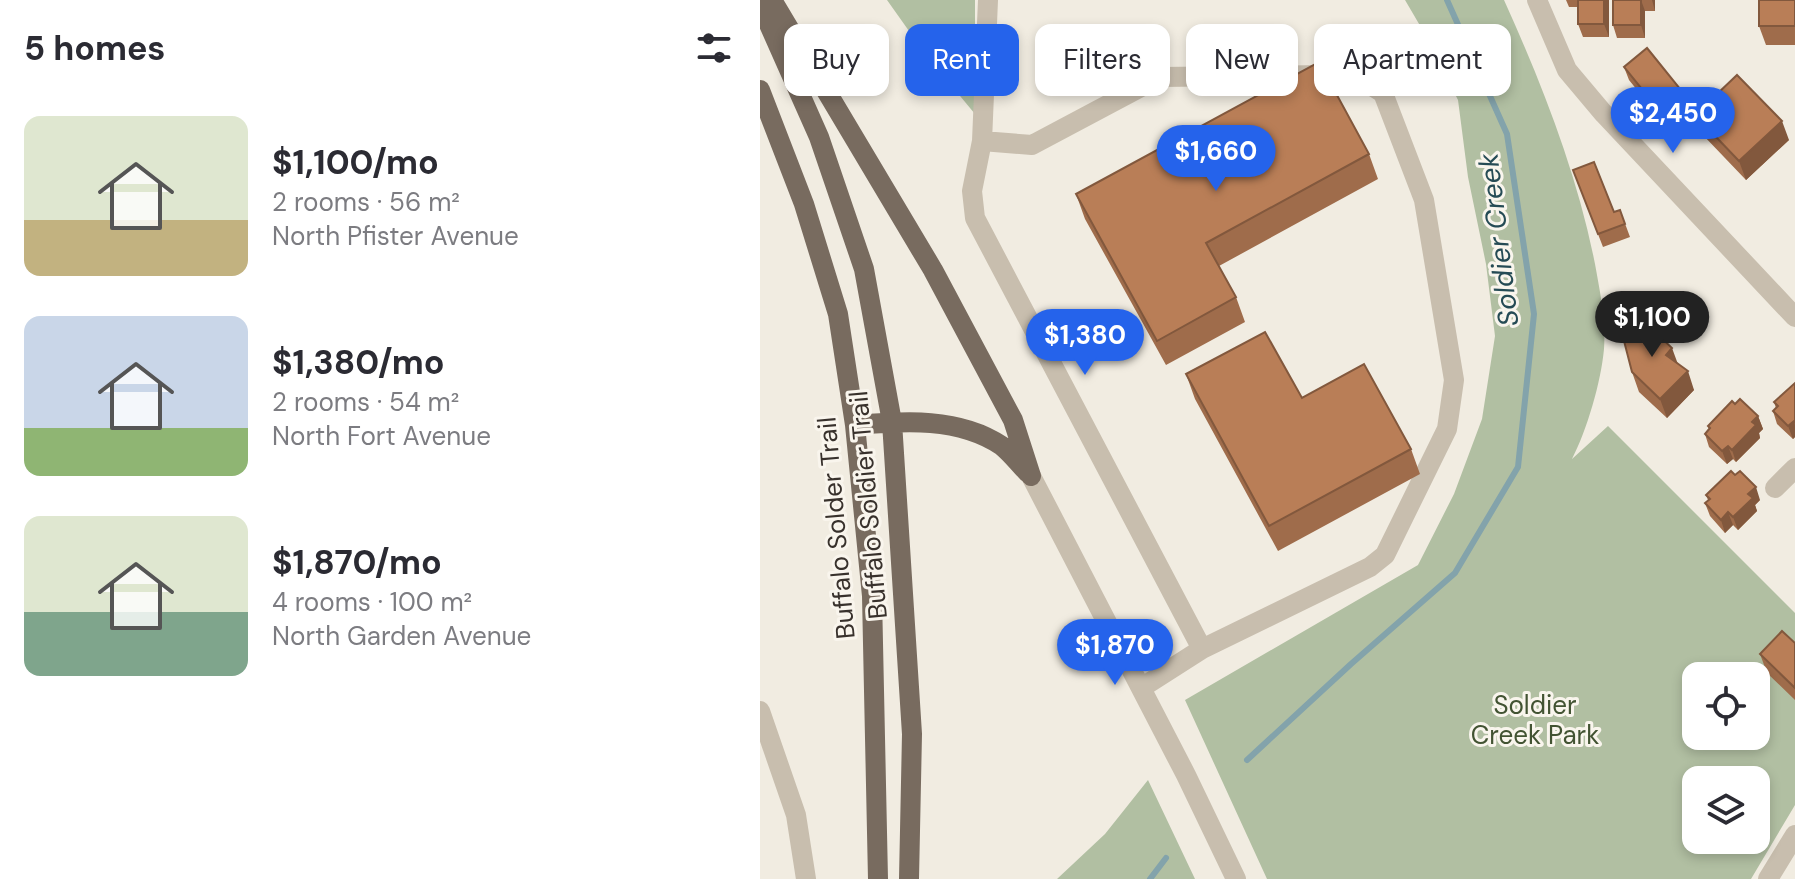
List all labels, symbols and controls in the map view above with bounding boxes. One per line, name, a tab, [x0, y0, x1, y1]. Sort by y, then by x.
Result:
chip: Buy	[784, 24, 889, 96]
chip: Rent	[905, 24, 1019, 96]
chip: Filters	[1035, 24, 1170, 96]
chip: New	[1186, 24, 1298, 96]
chip: Apartment	[1314, 24, 1511, 96]
text: 5 homes	[24, 26, 165, 71]
icon: filters	[692, 26, 736, 70]
pin: $2,450	[1608, 87, 1738, 155]
text: $2,450	[1629, 96, 1717, 130]
pin: $1,660	[1151, 125, 1281, 193]
text: $1,660	[1175, 134, 1257, 168]
text: $1,100/mo	[272, 140, 439, 185]
icon: home	[88, 148, 184, 244]
water label: Soldier Creek	[1469, 151, 1527, 329]
text: 2 rooms · 56 m²	[272, 185, 460, 219]
text: North Pfister Avenue	[272, 219, 519, 253]
pin: $1,100	[1587, 291, 1717, 359]
text: $1,100	[1613, 300, 1691, 334]
pin: $1,380	[1020, 309, 1150, 377]
text: $1,380	[1044, 318, 1126, 352]
text: $1,380/mo	[272, 340, 444, 385]
icon: home	[88, 348, 184, 444]
text: 2 rooms · 54 m²	[272, 385, 459, 419]
street label: Buffalo Soldier Trail	[841, 389, 895, 621]
street label: Buffalo Solder Trail	[809, 416, 863, 640]
text: North Fort Avenue	[272, 419, 491, 453]
text: $1,870/mo	[272, 540, 442, 585]
icon: home	[88, 548, 184, 644]
text: 4 rooms · 100 m²	[272, 585, 472, 619]
text: North Garden Avenue	[272, 619, 531, 653]
pin: $1,870	[1050, 619, 1180, 687]
text: $1,870	[1075, 628, 1155, 662]
map controls	[1682, 662, 1770, 854]
button: locate	[1682, 662, 1770, 750]
park label: Soldier Creek Park	[1471, 688, 1599, 752]
button: layers	[1682, 766, 1770, 854]

